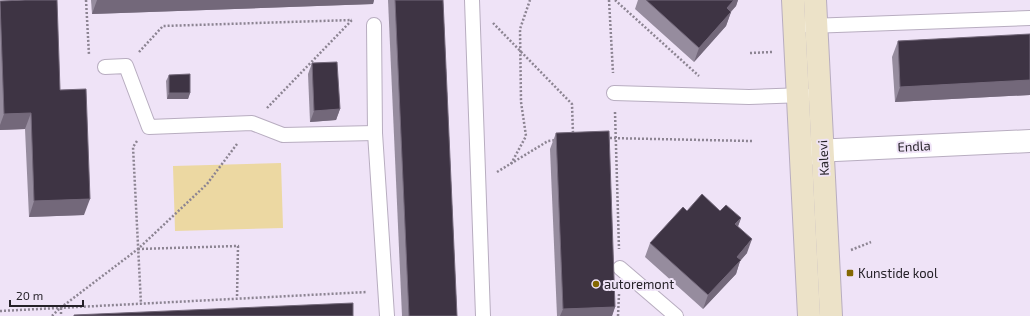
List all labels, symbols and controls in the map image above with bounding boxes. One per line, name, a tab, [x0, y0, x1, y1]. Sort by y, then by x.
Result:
street label: Endla	[897, 137, 931, 155]
street label: Kalevi	[814, 140, 832, 176]
place label: Kunstide kool	[858, 265, 938, 281]
marker: Kunstide kool	[845, 268, 855, 278]
place label: autoremont	[604, 276, 674, 292]
marker: autoremont	[591, 279, 601, 289]
scale bar	[10, 282, 83, 308]
text: 20 m	[16, 288, 43, 302]

